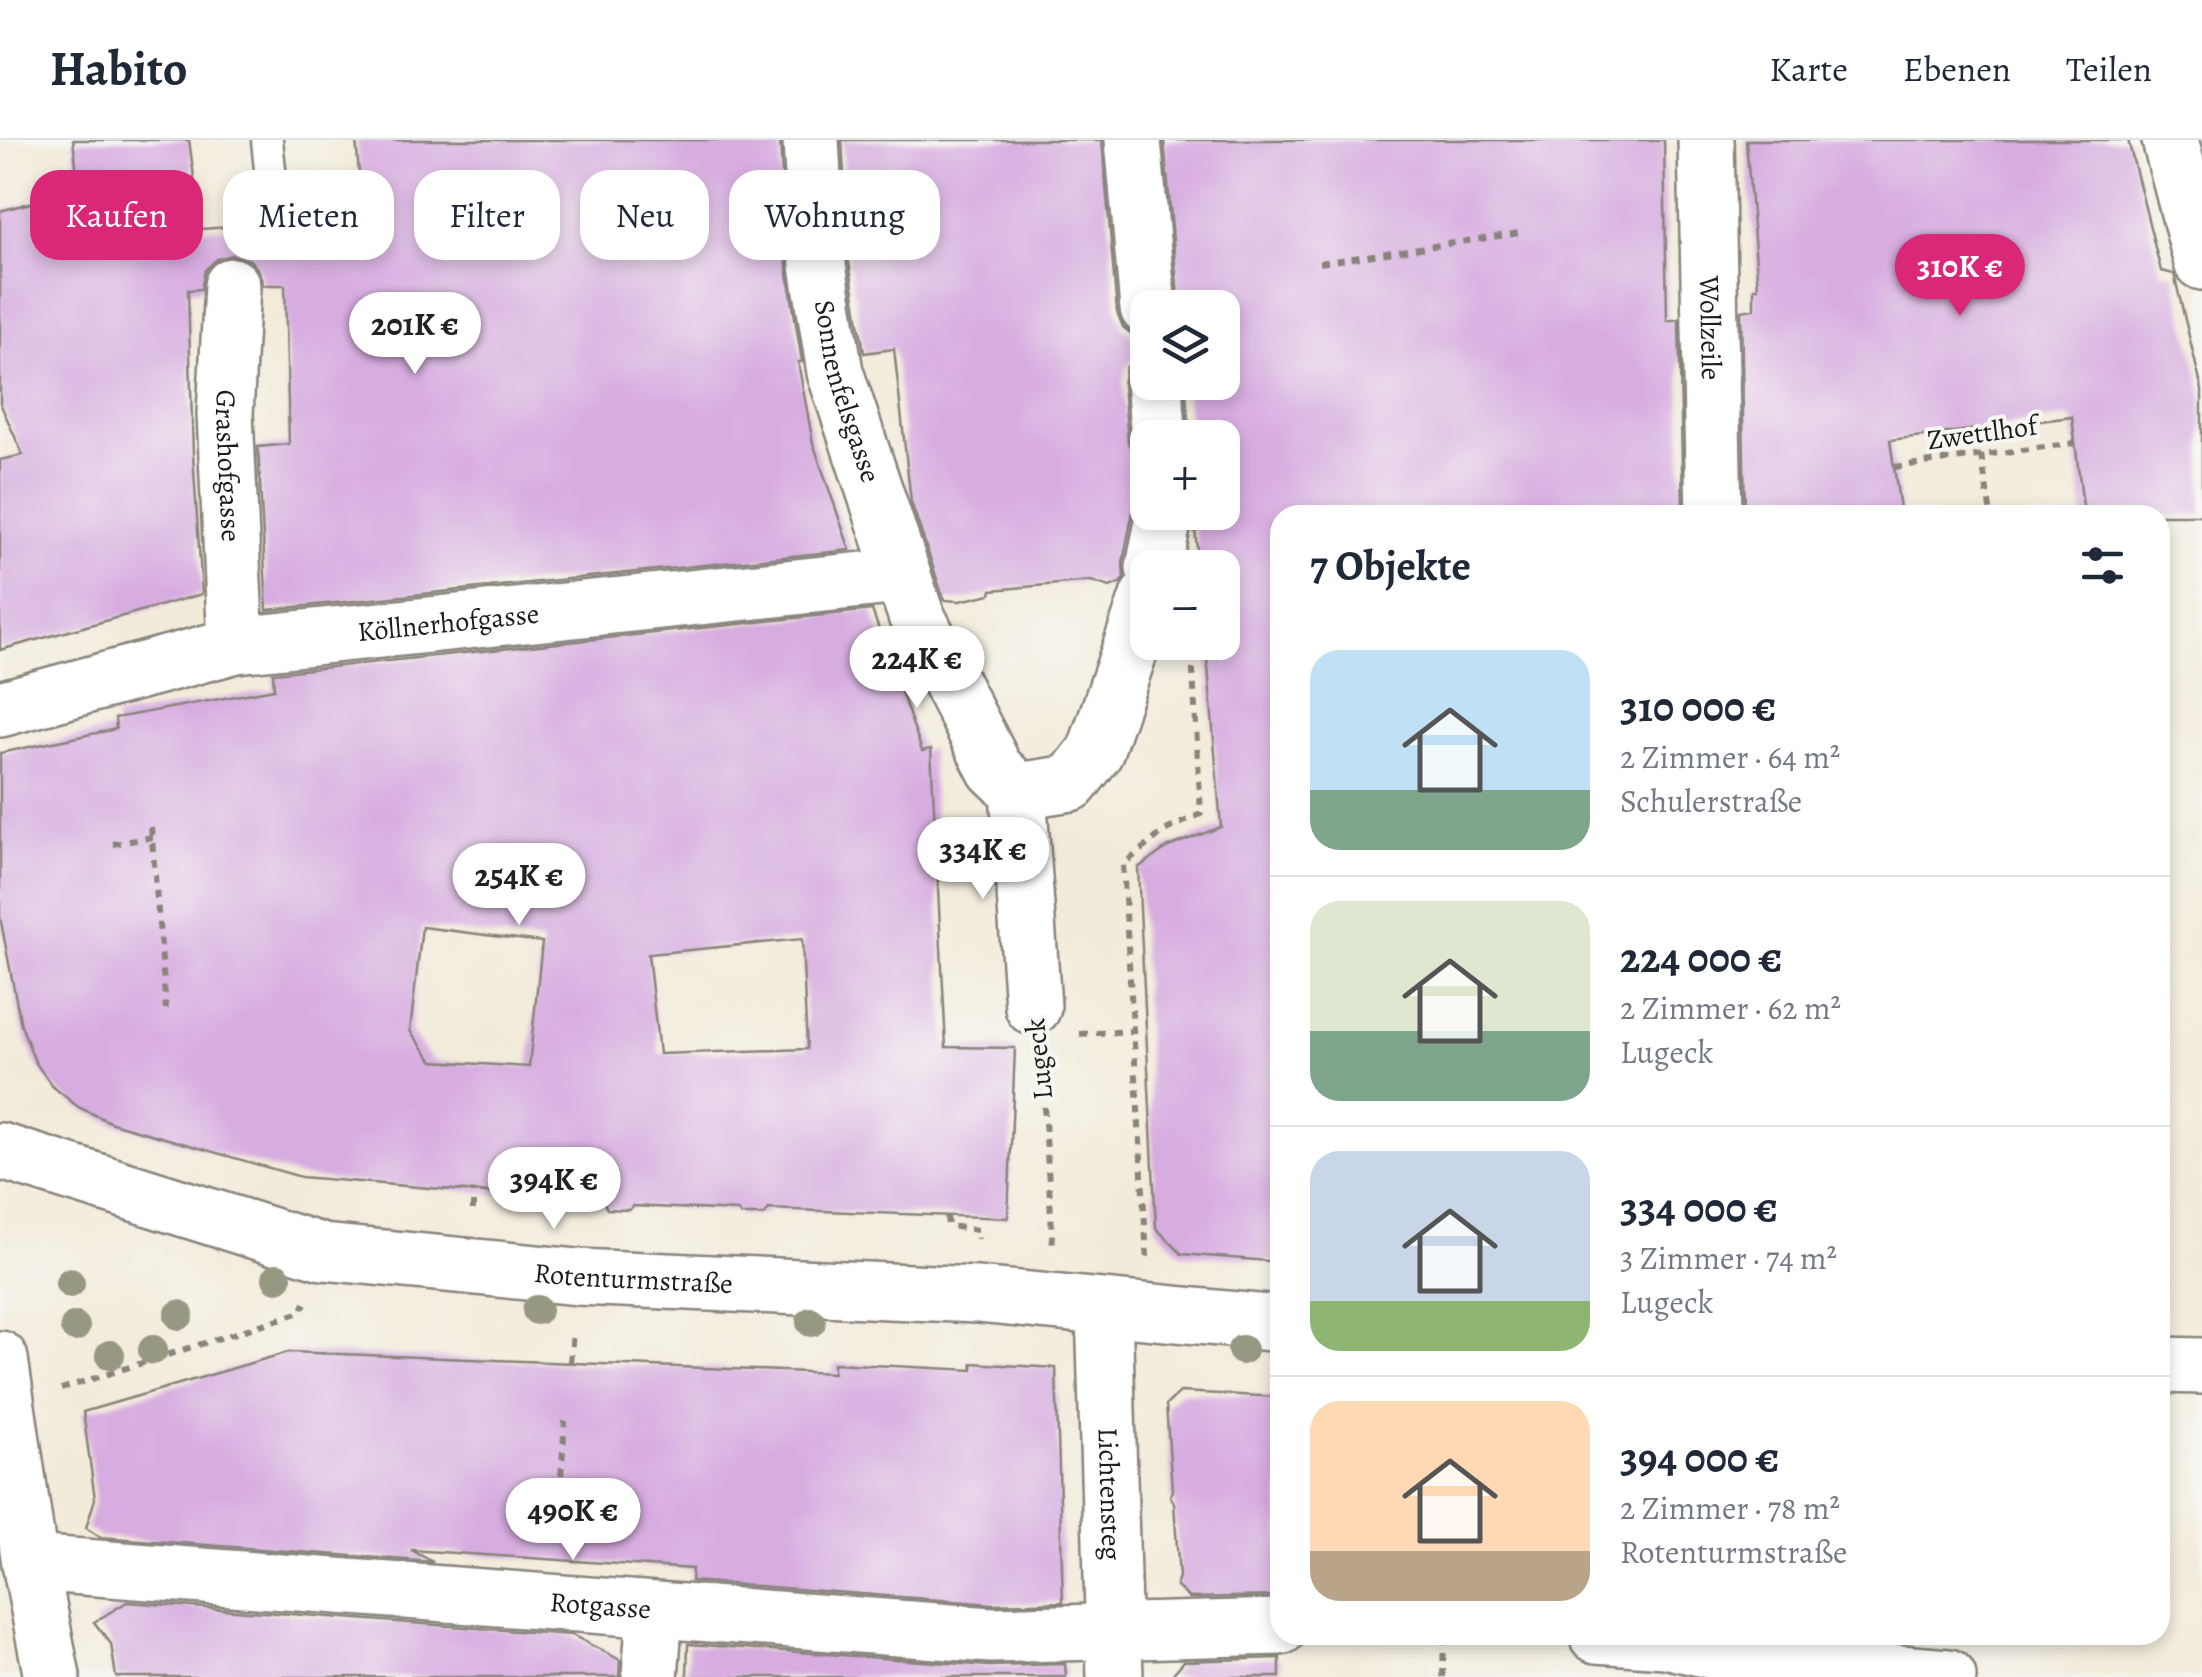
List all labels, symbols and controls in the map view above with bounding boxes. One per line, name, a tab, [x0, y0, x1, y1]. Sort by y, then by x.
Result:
text: Habito	[50, 36, 188, 102]
text: Karte	[1769, 45, 1848, 93]
text: Ebenen	[1903, 45, 2011, 93]
text: Teilen	[2066, 45, 2152, 93]
chip: Kaufen	[30, 170, 203, 260]
chip: Mieten	[223, 170, 394, 260]
chip: Filter	[414, 170, 560, 260]
chip: Neu	[580, 170, 709, 260]
chip: Wohnung	[729, 170, 940, 260]
pin: 310K €	[1879, 234, 2041, 319]
text: 310K €	[1917, 244, 2003, 288]
street label: Wollzeile	[1690, 274, 1730, 381]
map controls	[1130, 290, 1240, 660]
button: layers	[1130, 290, 1240, 400]
pin: 201K €	[334, 292, 496, 377]
street label: Sonnenfelsgasse	[805, 297, 890, 488]
text: 201K €	[371, 302, 459, 346]
street label: Grashofgasse	[206, 389, 250, 543]
street label: Zwettlhof	[1925, 406, 2043, 460]
button: +	[1130, 420, 1240, 530]
text: 7 Objekte	[1310, 537, 1471, 594]
icon: filters	[2075, 538, 2130, 593]
button: −	[1130, 550, 1240, 660]
street label: Köllnerhofgasse	[356, 595, 541, 651]
pin: 224K €	[836, 626, 998, 711]
text: 224K €	[872, 636, 962, 680]
text: 310 000 €	[1620, 678, 1776, 735]
icon: home	[1390, 690, 1510, 810]
text: 2 Zimmer · 64 m²	[1620, 735, 1840, 779]
text: Schulerstraße	[1620, 779, 1802, 823]
pin: 334K €	[902, 817, 1064, 902]
text: 334K €	[939, 827, 1027, 871]
pin: 254K €	[438, 843, 600, 928]
text: 254K €	[474, 853, 564, 897]
text: 224 000 €	[1620, 929, 1782, 986]
icon: home	[1390, 941, 1510, 1061]
text: 2 Zimmer · 62 m²	[1620, 986, 1841, 1030]
street label: Lugeck	[1016, 1016, 1062, 1102]
text: Lugeck	[1620, 1030, 1713, 1074]
pin: 394K €	[473, 1147, 635, 1232]
text: 394K €	[510, 1157, 598, 1201]
text: 334 000 €	[1620, 1179, 1778, 1236]
icon: home	[1390, 1191, 1510, 1311]
text: 3 Zimmer · 74 m²	[1620, 1236, 1837, 1280]
street label: Rotenturmstraße	[532, 1254, 734, 1303]
text: Lugeck	[1620, 1280, 1713, 1324]
street label: Lichtensteg	[1089, 1427, 1131, 1561]
text: 394 000 €	[1620, 1429, 1779, 1486]
icon: home	[1390, 1441, 1510, 1561]
pin: 490K €	[492, 1478, 654, 1563]
text: 2 Zimmer · 78 m²	[1620, 1486, 1840, 1530]
text: 490K €	[528, 1488, 618, 1532]
text: Rotenturmstraße	[1620, 1530, 1847, 1574]
street label: Rotgasse	[548, 1583, 652, 1628]

